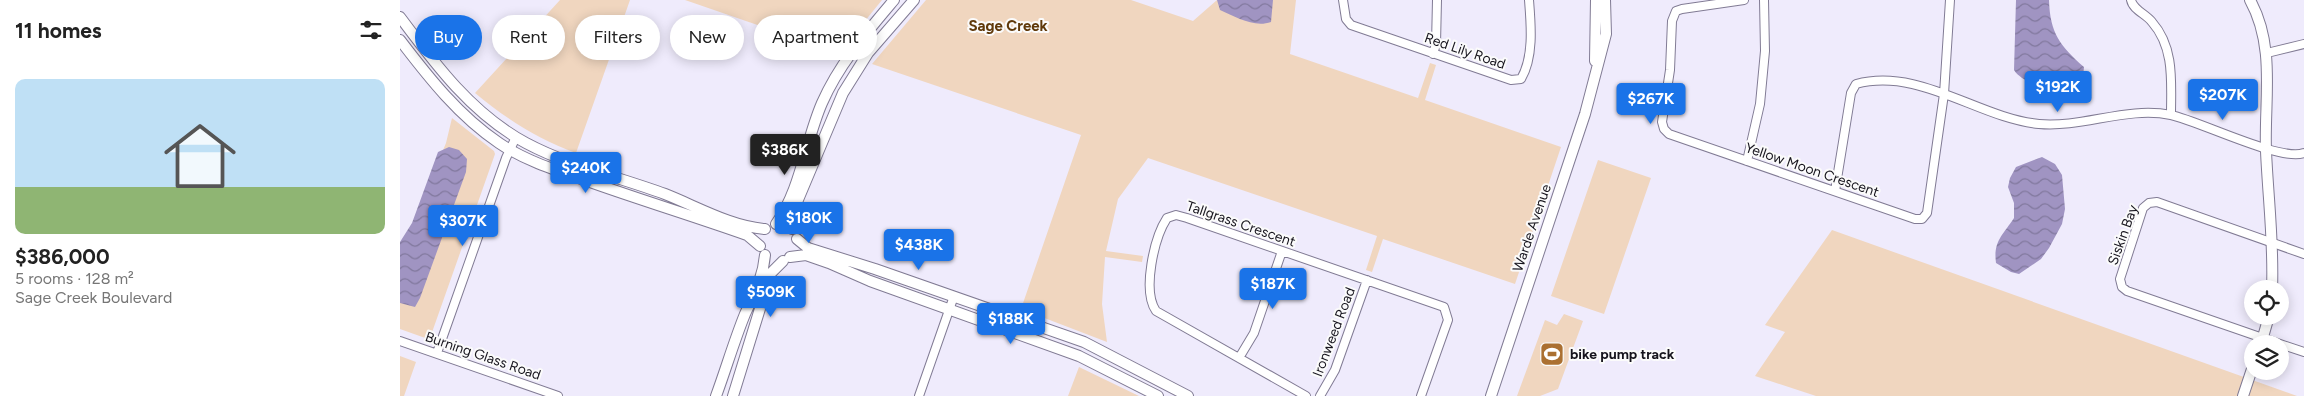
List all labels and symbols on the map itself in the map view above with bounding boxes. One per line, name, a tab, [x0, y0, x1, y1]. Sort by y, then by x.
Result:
district label: Sage Creek	[968, 17, 1048, 35]
street label: Red Lily Road	[1422, 29, 1508, 73]
pin: $192K	[2023, 70, 2093, 113]
pin: $207K	[2188, 78, 2258, 121]
pin: $267K	[1616, 82, 1686, 125]
pin: $386K	[750, 134, 820, 176]
street label: Yellow Moon Crescent	[1743, 139, 1881, 201]
pin: $240K	[551, 152, 621, 194]
street label: Warde Avenue	[1509, 182, 1555, 274]
street label: Tallgrass Crescent	[1184, 197, 1298, 251]
pin: $180K	[774, 202, 844, 244]
street label: Siskin Bay	[2104, 202, 2142, 267]
pin: $307K	[428, 204, 498, 247]
pin: $438K	[884, 228, 954, 271]
pin: $187K	[1238, 268, 1308, 310]
pin: $509K	[736, 276, 806, 318]
street label: Ironweed Road	[1309, 285, 1359, 379]
pin: $188K	[976, 302, 1046, 345]
street label: Burning Glass Road	[423, 328, 543, 384]
sports icon: bike pump track	[1539, 341, 1565, 367]
place label: bike pump track	[1570, 346, 1675, 363]

